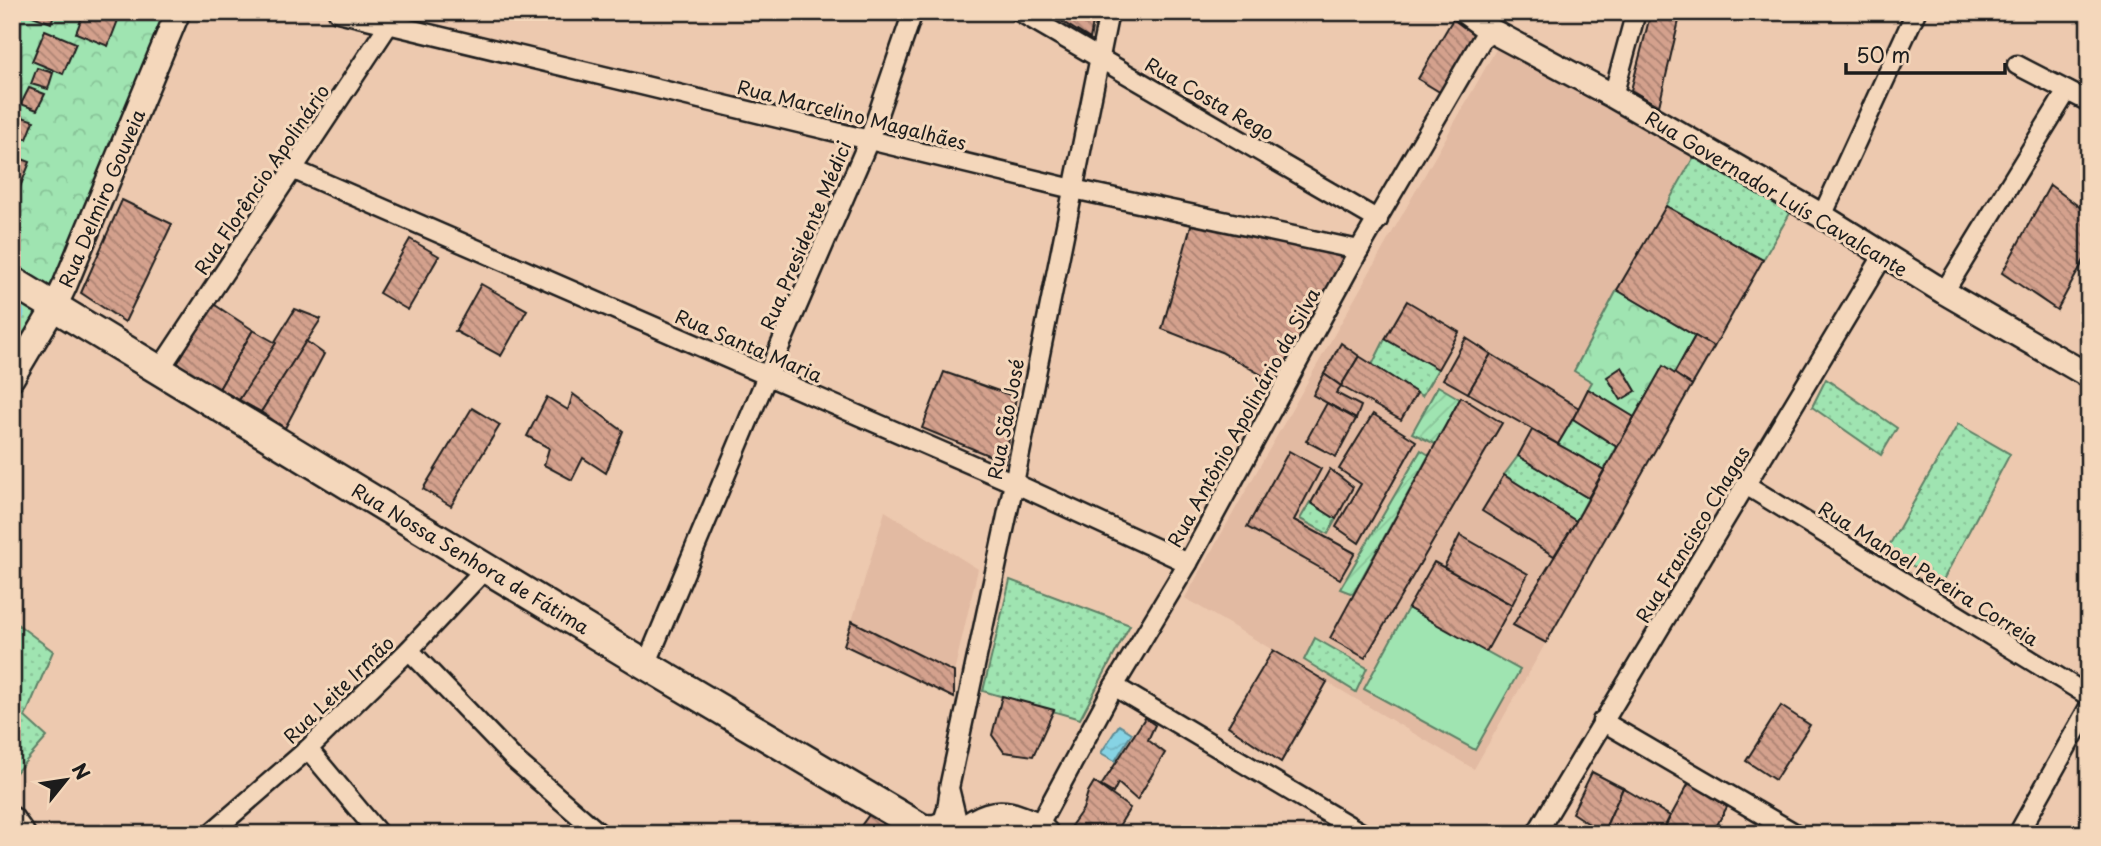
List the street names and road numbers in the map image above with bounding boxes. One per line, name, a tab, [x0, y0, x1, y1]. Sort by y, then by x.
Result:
street label: Rua Costa Rego	[1140, 50, 1280, 146]
street label: Rua Marcelino Magalhães	[734, 72, 970, 156]
street label: Rua Florêncio Apolinário	[187, 78, 335, 280]
street label: Rua Governador Luís Cavalcante	[1640, 103, 1914, 283]
street label: Rua Delmiro Gouveia	[51, 104, 151, 292]
street label: Rua Presidente Médici	[752, 136, 858, 334]
street label: Rua Antônio Apolinário da Silva	[1160, 281, 1327, 552]
street label: Rua Santa Maria	[671, 301, 827, 389]
street label: Rua São José	[980, 356, 1030, 482]
street label: Rua Francisco Chagas	[1628, 440, 1756, 628]
street label: Rua Nossa Senhora de Fátima	[347, 476, 595, 640]
street label: Rua Manoel Pereira Correia	[1814, 494, 2045, 652]
street label: Rua Leite Irmão	[276, 629, 400, 749]

